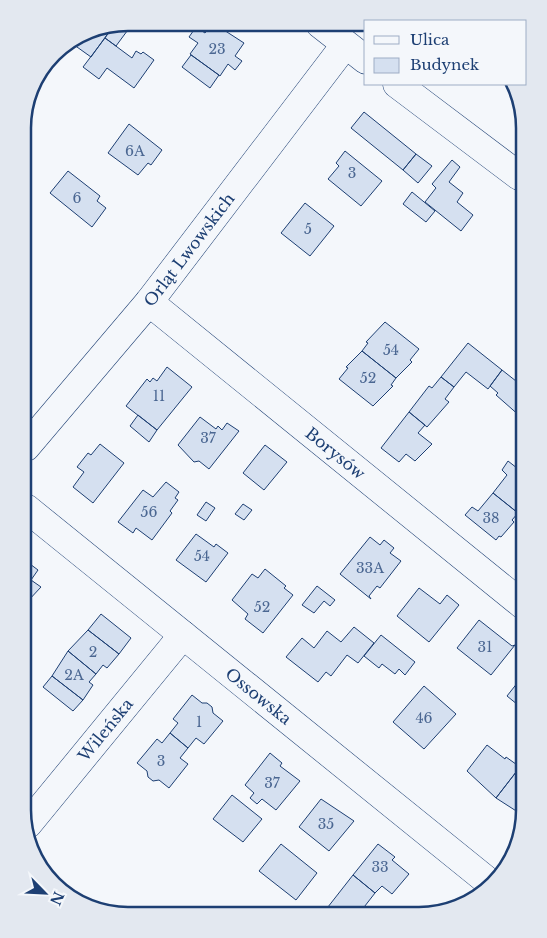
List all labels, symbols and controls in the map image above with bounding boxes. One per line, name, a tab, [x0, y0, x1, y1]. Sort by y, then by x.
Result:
legend	[364, 20, 527, 85]
text: Ulica	[410, 30, 450, 49]
house number: 23	[208, 40, 226, 58]
text: Budynek	[410, 55, 480, 74]
house number: 6A	[125, 142, 145, 160]
house number: 3	[348, 164, 356, 182]
house number: 6	[72, 189, 82, 207]
street label: Orląt Lwowskich	[139, 189, 239, 310]
house number: 5	[304, 220, 312, 238]
house number: 54	[383, 341, 399, 359]
house number: 52	[360, 369, 376, 387]
house number: 11	[153, 387, 165, 405]
street label: Borysów	[301, 423, 370, 484]
house number: 37	[200, 429, 217, 447]
house number: 56	[141, 503, 157, 521]
house number: 38	[482, 509, 500, 527]
house number: 54	[194, 547, 210, 565]
house number: 33A	[356, 559, 384, 577]
house number: 52	[254, 598, 270, 616]
house number: 31	[478, 638, 492, 656]
house number: 2	[89, 643, 97, 661]
street label: Ossowska	[221, 663, 296, 729]
house number: 2A	[64, 666, 84, 684]
street label: Wileńska	[73, 694, 137, 766]
house number: 46	[415, 709, 433, 727]
house number: 1	[196, 713, 202, 731]
house number: 3	[157, 752, 165, 770]
house number: 37	[264, 774, 281, 792]
house number: 35	[318, 815, 334, 833]
house number: 33	[371, 858, 389, 876]
north arrow	[20, 868, 70, 918]
text: N	[46, 889, 68, 908]

